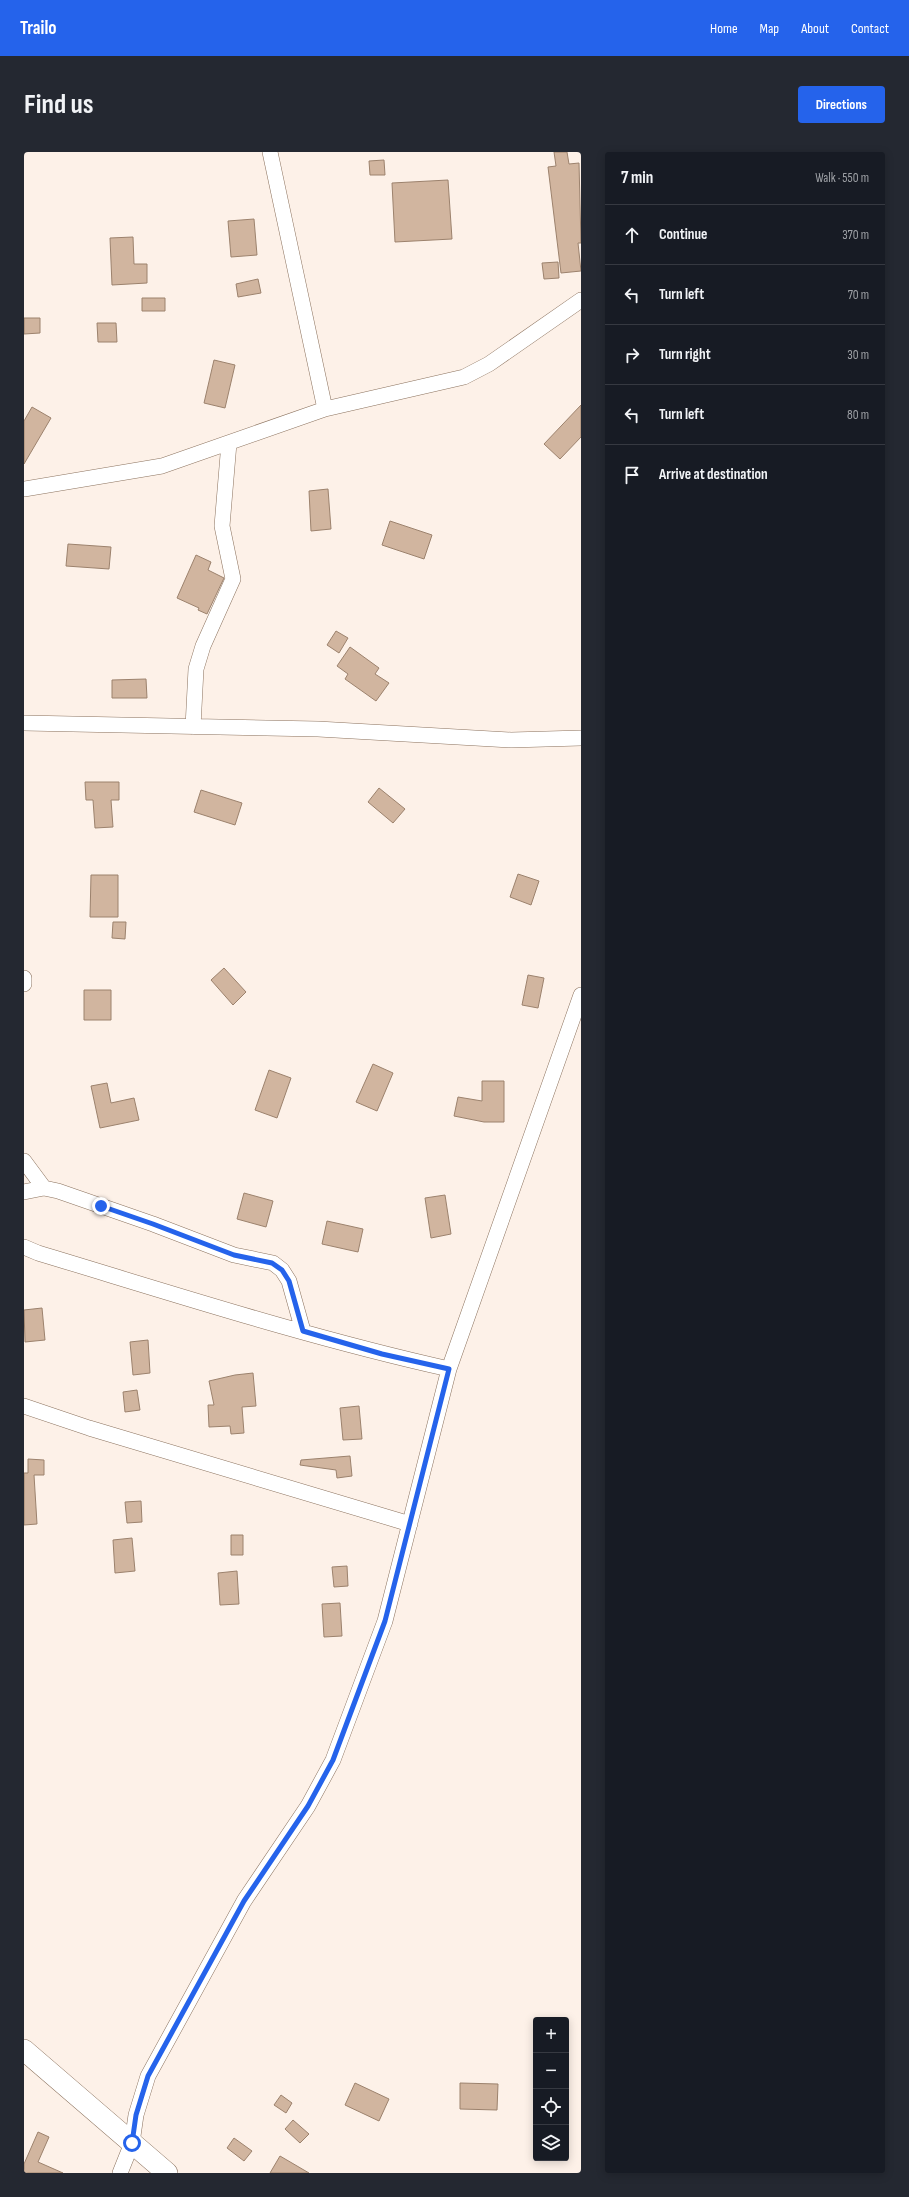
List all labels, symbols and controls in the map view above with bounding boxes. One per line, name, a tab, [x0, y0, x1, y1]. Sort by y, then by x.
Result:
text: Trailo	[20, 17, 57, 40]
text: Home	[710, 20, 738, 37]
text: Map	[760, 20, 779, 37]
text: About	[801, 20, 829, 37]
text: Contact	[851, 20, 889, 37]
button: Directions	[798, 86, 885, 123]
text: Find us	[24, 88, 93, 121]
text: 7 min	[621, 168, 653, 188]
text: Walk · 550 m	[815, 170, 869, 186]
icon: ahead	[621, 224, 643, 246]
text: Continue	[659, 225, 708, 244]
text: 370 m	[842, 227, 869, 243]
icon: left	[621, 284, 643, 306]
text: Turn left	[659, 285, 704, 304]
text: 70 m	[848, 287, 869, 303]
icon: right	[621, 344, 643, 366]
text: Turn right	[659, 345, 711, 364]
text: 30 m	[847, 347, 869, 363]
icon: left	[621, 404, 643, 426]
text: Turn left	[659, 405, 704, 424]
text: 80 m	[847, 407, 869, 423]
icon: arrive	[621, 464, 643, 486]
text: Arrive at destination	[659, 465, 768, 484]
route end	[92, 1197, 110, 1215]
map controls	[533, 2017, 569, 2161]
button: +	[533, 2017, 569, 2053]
button: −	[533, 2053, 569, 2089]
button: locate	[533, 2089, 569, 2125]
button: layers	[533, 2125, 569, 2161]
route start	[123, 2134, 141, 2152]

